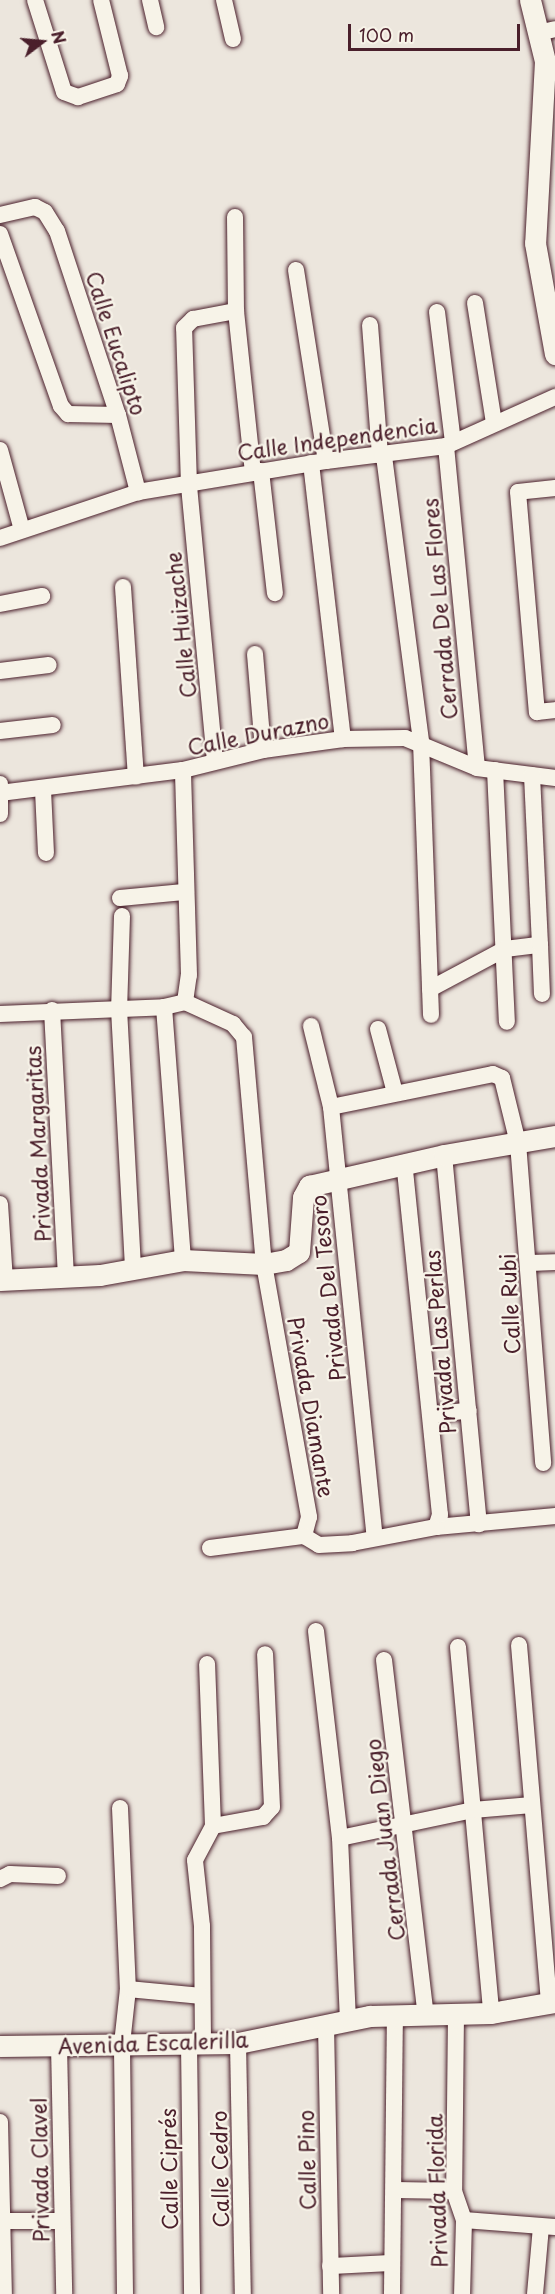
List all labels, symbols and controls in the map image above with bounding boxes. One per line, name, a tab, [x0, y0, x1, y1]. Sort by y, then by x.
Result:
north arrow	[12, 12, 72, 72]
scale bar	[351, 12, 524, 50]
text: 100 m	[359, 21, 414, 48]
text: N	[46, 28, 73, 46]
street label: Calle Eucalipto	[82, 267, 152, 419]
street label: Calle Independencia	[235, 411, 439, 465]
street label: Cerrada De Las Flores	[417, 496, 461, 722]
street label: Calle Huizache	[160, 550, 200, 700]
street label: Calle Durazno	[185, 707, 331, 759]
street label: Privada Margaritas	[19, 1045, 55, 1243]
street label: Privada Del Tesoro	[305, 1193, 349, 1383]
street label: Privada Las Perlas	[418, 1248, 460, 1436]
street label: Calle Rubi	[494, 1252, 524, 1356]
street label: Privada Diamante	[284, 1315, 340, 1499]
street label: Cerrada Juan Diego	[359, 1738, 409, 1942]
street label: Avenida Escalerilla	[58, 2026, 248, 2058]
street label: Privada Clavel	[25, 2098, 53, 2242]
street label: Calle Ciprés	[154, 2107, 182, 2231]
street label: Calle Pino	[293, 2109, 319, 2211]
street label: Calle Cedro	[205, 2110, 233, 2228]
street label: Privada Florida	[421, 2114, 451, 2268]

